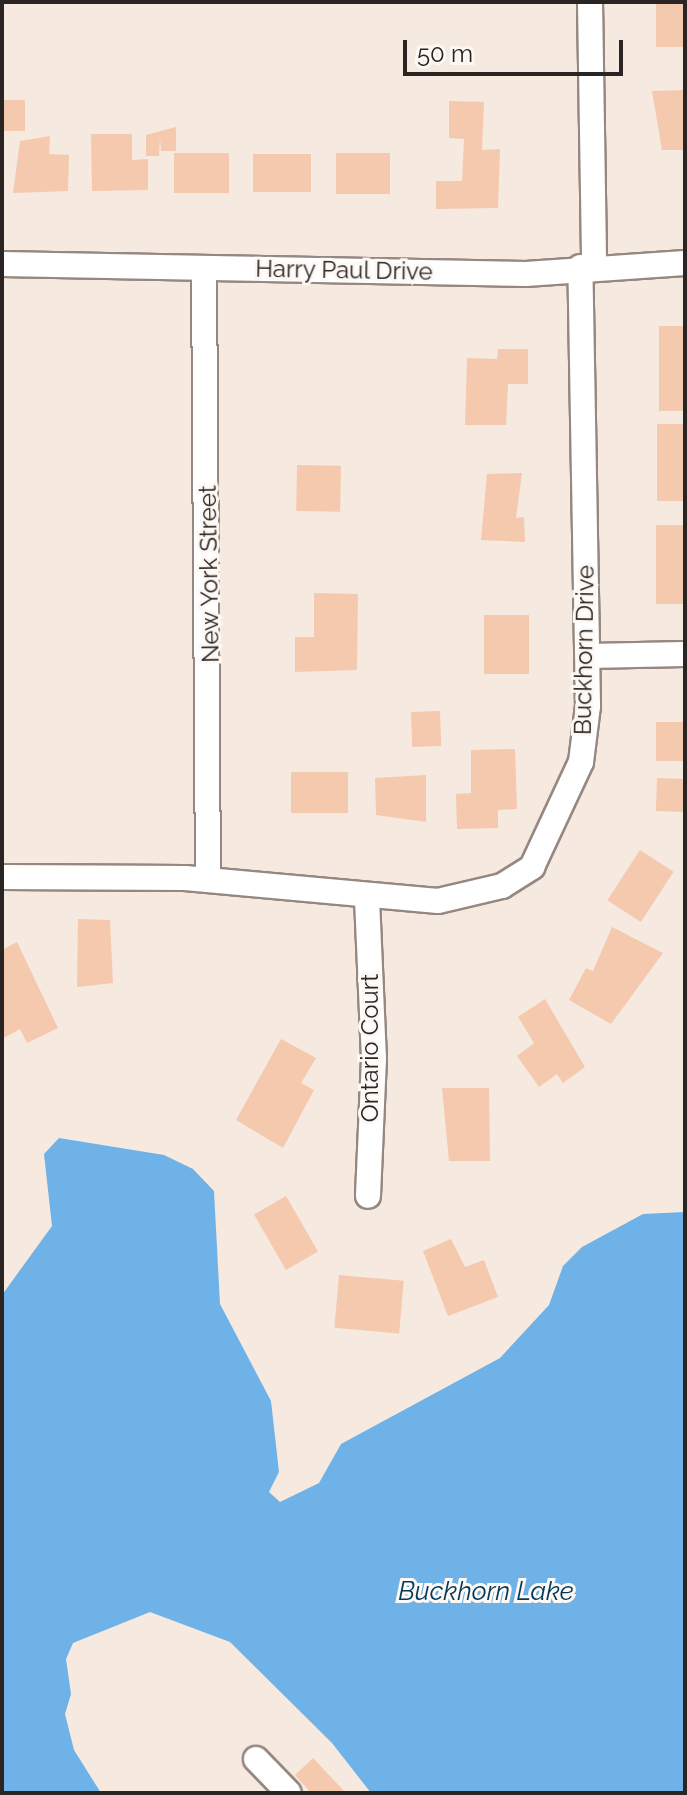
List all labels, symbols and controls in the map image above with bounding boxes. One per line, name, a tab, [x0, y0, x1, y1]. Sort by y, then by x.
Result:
scale bar	[407, 24, 627, 74]
text: 50 m	[417, 39, 473, 68]
street label: Harry Paul Drive	[254, 254, 434, 286]
street label: New York Street	[193, 484, 225, 664]
street label: Buckhorn Drive	[568, 565, 600, 735]
street label: Ontario Court	[356, 974, 384, 1122]
water label: Buckhorn Lake	[398, 1576, 574, 1608]

